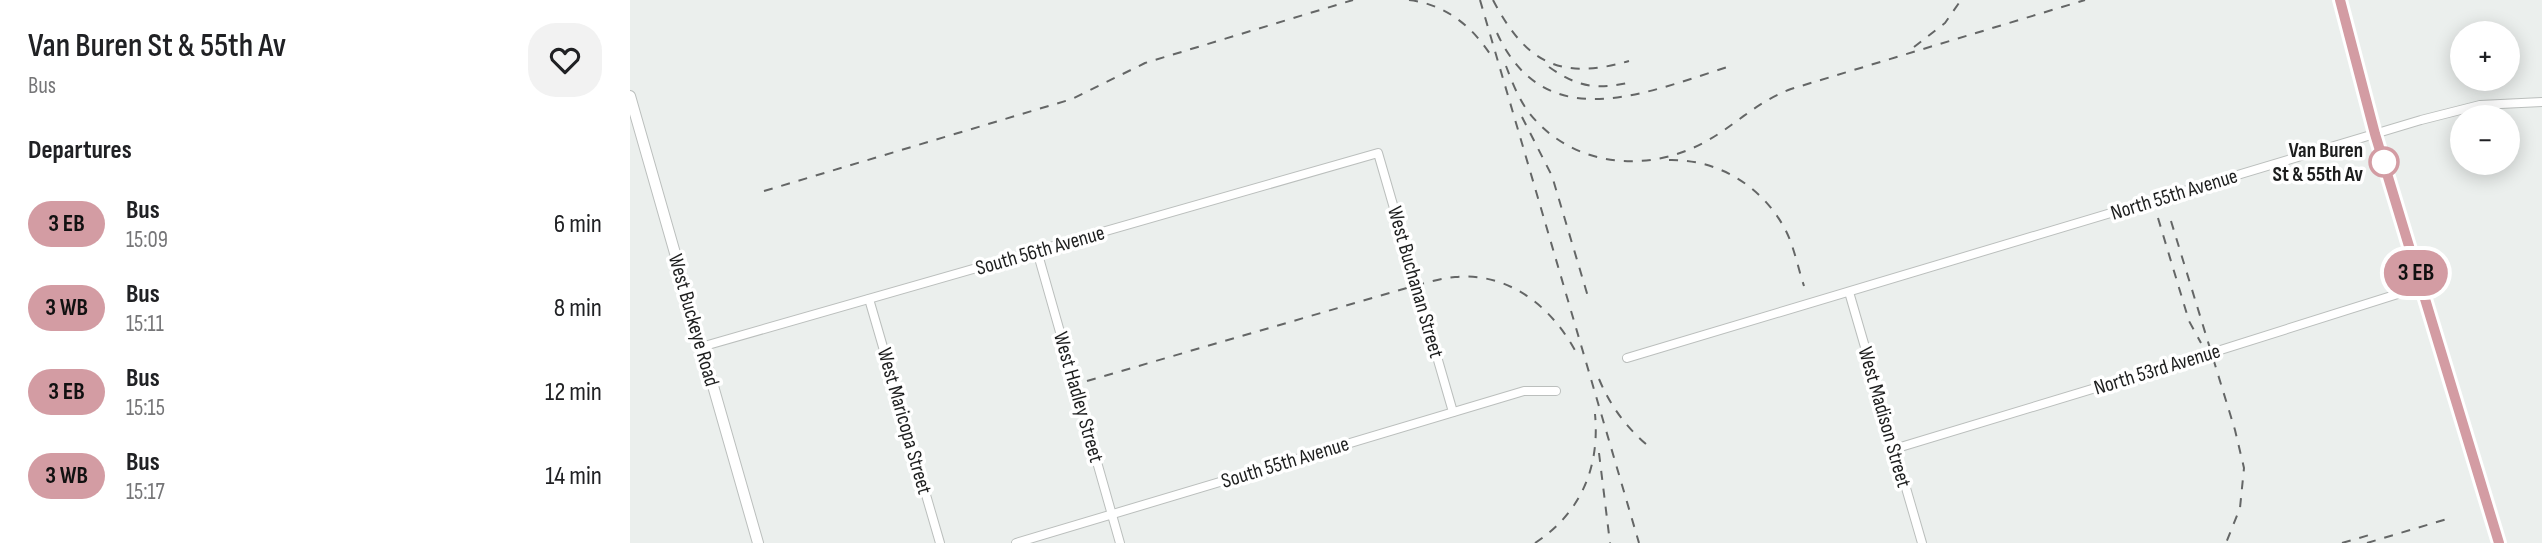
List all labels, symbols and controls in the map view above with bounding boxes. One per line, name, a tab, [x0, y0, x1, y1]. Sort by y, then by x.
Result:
map controls	[2450, 21, 2520, 175]
button: +	[2450, 21, 2520, 91]
button: heart	[528, 23, 602, 97]
text: Van Buren St & 55th Av	[28, 26, 286, 66]
text: Bus	[28, 72, 56, 100]
button: −	[2450, 105, 2520, 175]
text: Departures	[28, 135, 132, 166]
place label: Van Buren St & 55th Av	[2273, 138, 2363, 187]
marker: Van Buren St & 55th Av	[2369, 147, 2399, 177]
street label: North 55th Avenue	[2108, 163, 2241, 226]
text: Bus	[126, 195, 160, 226]
street label: West Buchanan Street	[1382, 204, 1449, 361]
text: 3 EB	[48, 209, 85, 238]
text: 6 min	[554, 209, 602, 240]
street label: South 56th Avenue	[973, 220, 1107, 281]
text: 15:09	[126, 226, 168, 254]
line badge: 3 EB	[2367, 250, 2465, 296]
street label: West Buckeye Road	[663, 251, 724, 389]
text: 3 EB	[2398, 258, 2434, 287]
text: Bus	[126, 279, 160, 310]
text: 3 WB	[45, 293, 88, 322]
text: 8 min	[554, 293, 602, 324]
text: 15:11	[126, 310, 164, 338]
street label: West Hadley Street	[1048, 329, 1109, 465]
street label: North 53rd Avenue	[2091, 338, 2223, 401]
street label: West Madison Street	[1852, 344, 1917, 490]
street label: West Maricopa Street	[872, 345, 937, 497]
text: Bus	[126, 363, 160, 394]
text: 3 EB	[48, 377, 85, 406]
text: 12 min	[545, 377, 602, 408]
text: 15:15	[126, 394, 165, 422]
street label: South 55th Avenue	[1218, 431, 1352, 494]
text: Bus	[126, 447, 160, 478]
text: 3 WB	[45, 461, 88, 490]
text: 14 min	[545, 461, 602, 492]
text: 15:17	[126, 478, 165, 506]

